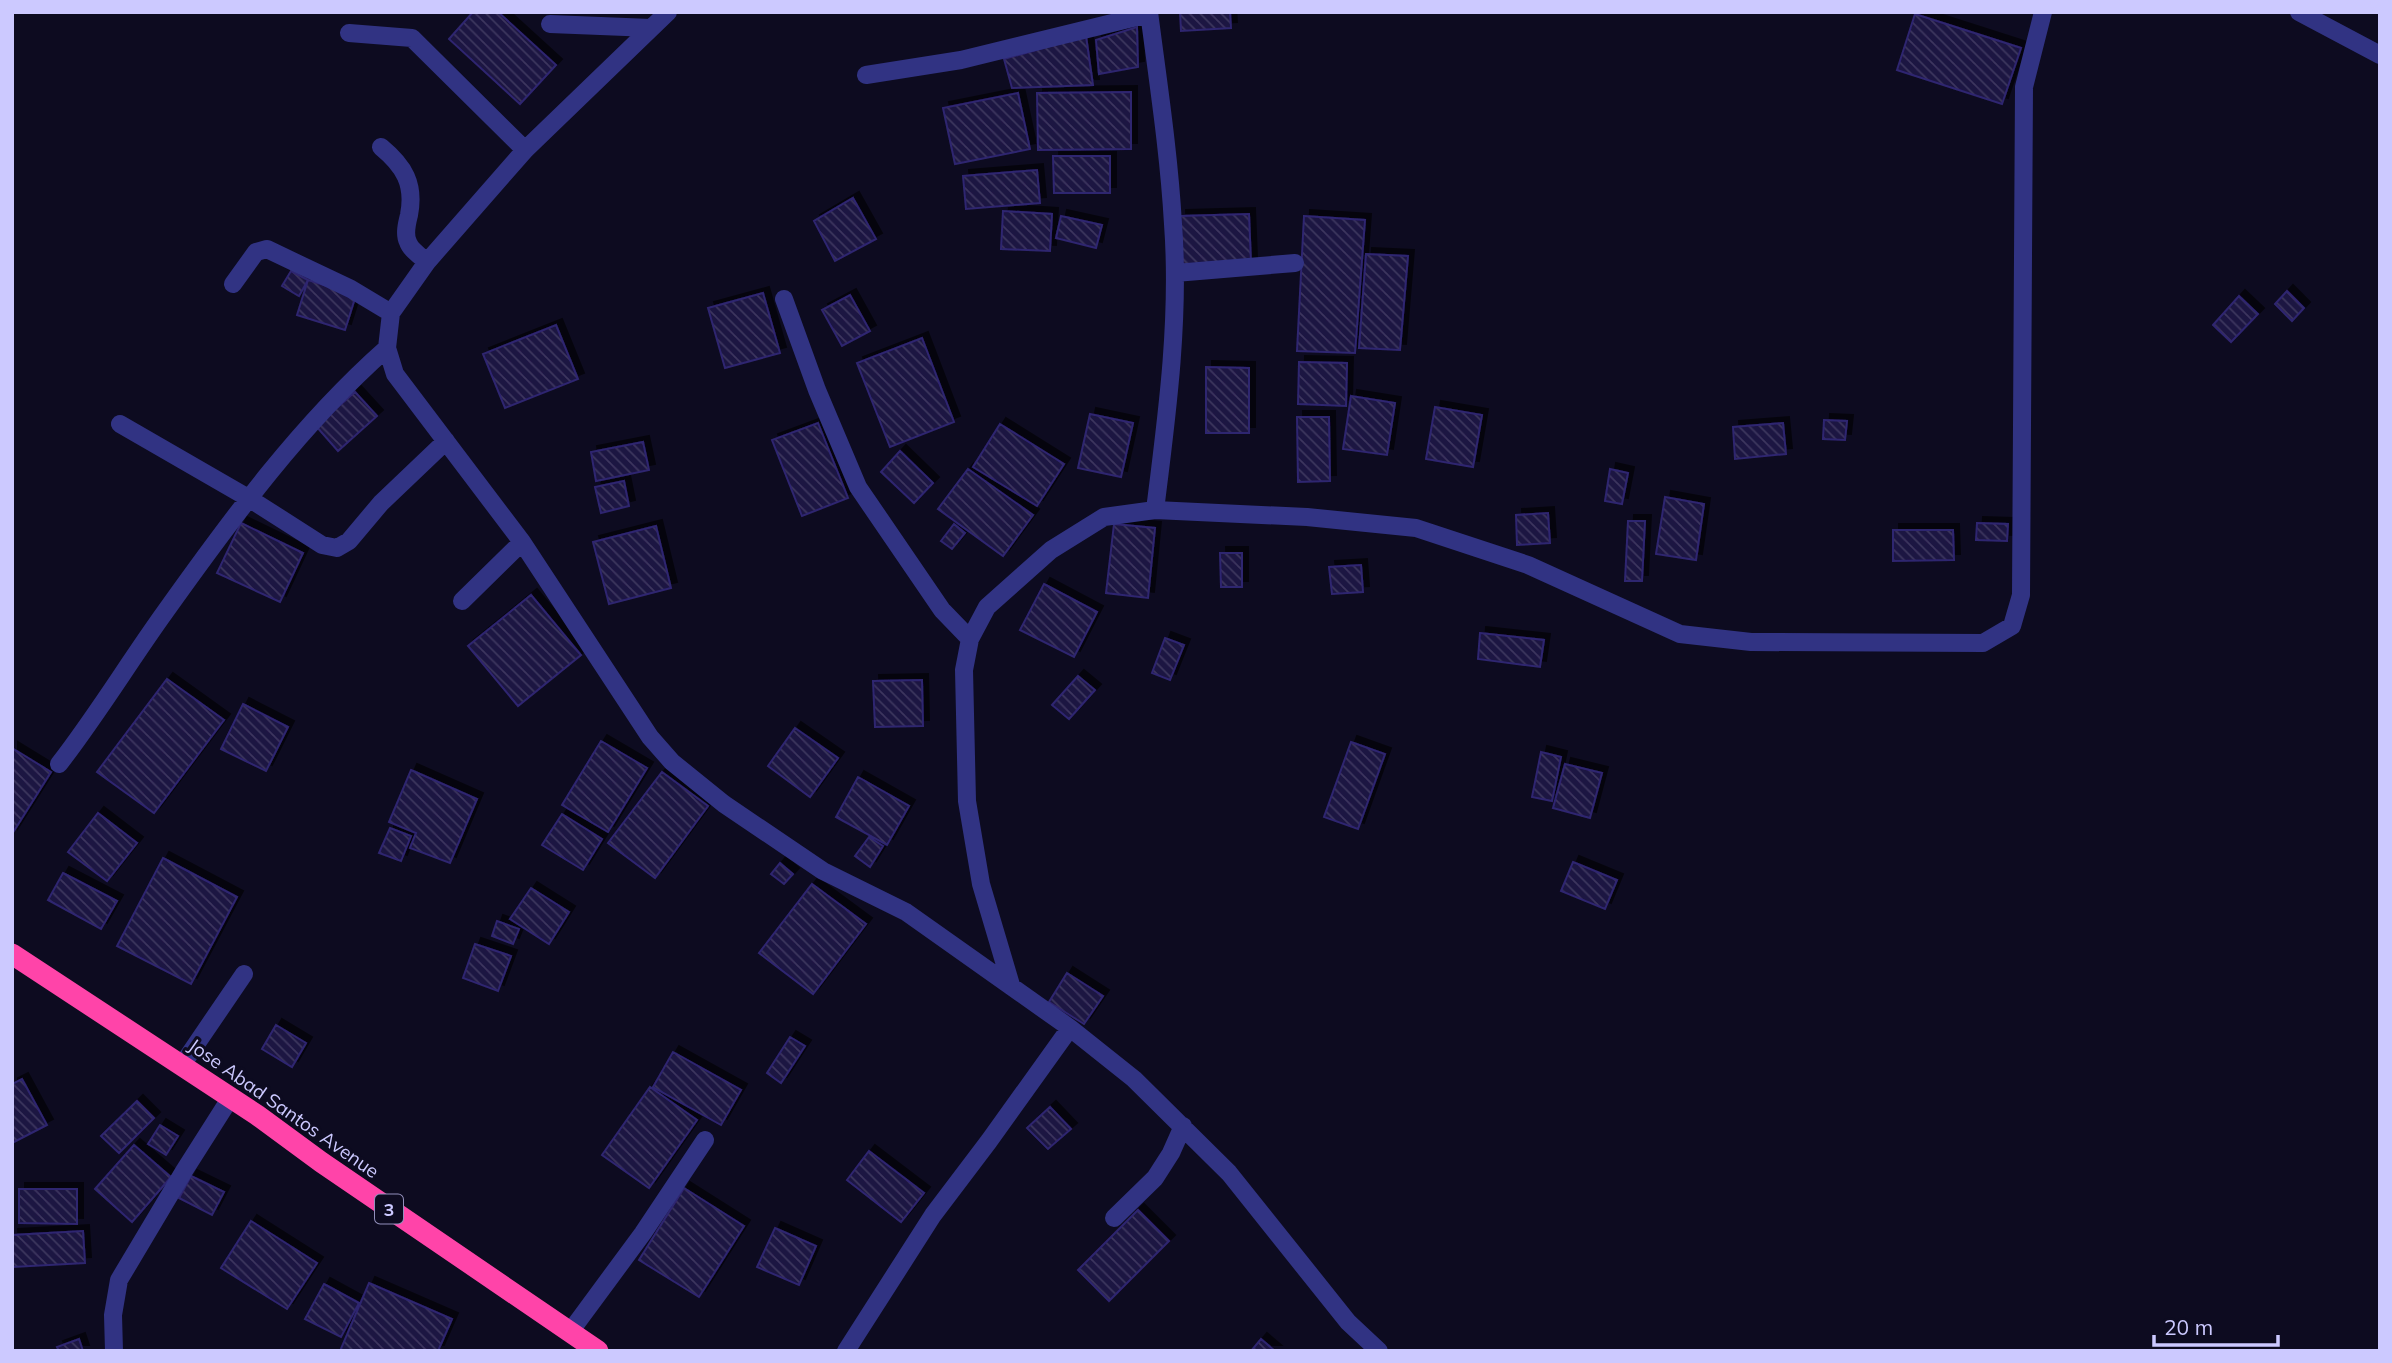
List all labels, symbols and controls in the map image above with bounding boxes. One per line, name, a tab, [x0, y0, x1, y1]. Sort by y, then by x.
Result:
street label: Jose Abad Santos Avenue	[184, 1033, 384, 1183]
road number: 3	[375, 1194, 403, 1224]
scale bar	[2154, 1304, 2278, 1348]
text: 20 m	[2164, 1314, 2213, 1340]

